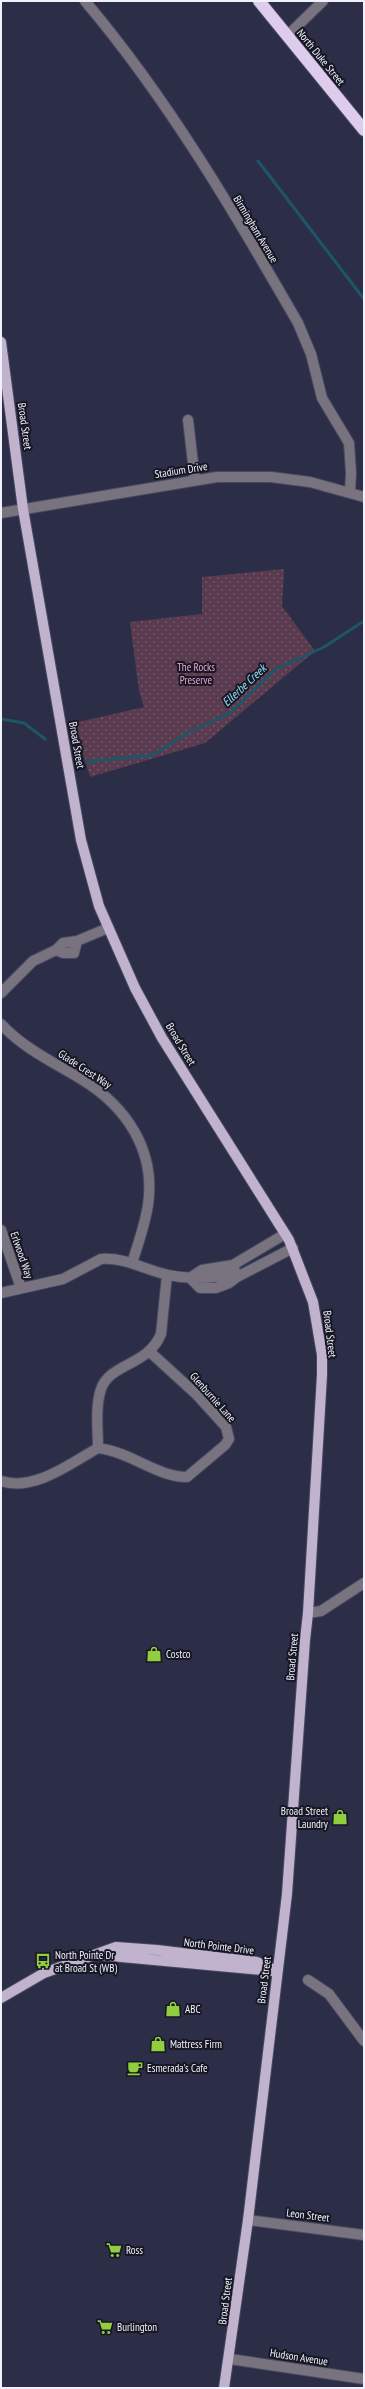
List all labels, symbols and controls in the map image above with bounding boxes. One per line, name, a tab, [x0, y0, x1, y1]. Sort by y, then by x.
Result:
street label: North Duke Street	[294, 26, 348, 88]
street label: Birmingham Avenue	[230, 193, 282, 266]
street label: Broad Street	[15, 402, 35, 450]
street label: Stadium Drive	[153, 459, 209, 481]
park label: The Rocks Preserve	[177, 660, 215, 687]
water label: Ellerbe Creek	[219, 660, 270, 709]
street label: Broad Street	[66, 721, 88, 769]
street label: Broad Street	[163, 1020, 199, 1068]
street label: Glade Crest Way	[56, 1047, 115, 1092]
street label: Erlwood Way	[7, 1230, 37, 1281]
street label: Broad Street	[320, 1310, 340, 1358]
street label: Glenburnie Lane	[187, 1369, 239, 1425]
street label: Broad Street	[283, 1633, 301, 1681]
shop icon: Costco	[145, 1645, 163, 1663]
place label: Costco	[166, 1647, 191, 1661]
place label: Broad Street Laundry	[281, 1804, 329, 1831]
shop icon: Broad Street Laundry	[331, 1808, 349, 1826]
street label: North Pointe Drive	[183, 1935, 255, 1957]
place label: North Pointe Dr at Broad St (WB)	[55, 1948, 117, 1975]
bus stop icon: North Pointe Dr at Broad St (WB)	[34, 1952, 52, 1970]
street label: Broad Street	[254, 1956, 274, 2004]
shop icon: ABC	[164, 2000, 182, 2018]
place label: ABC	[185, 2002, 200, 2016]
shop icon: Mattress Firm	[149, 2035, 167, 2053]
place label: Mattress Firm	[170, 2037, 222, 2051]
cafe icon: Esmerada's Cafe	[126, 2059, 144, 2077]
place label: Esmerada's Cafe	[147, 2061, 208, 2075]
street label: Leon Street	[286, 2205, 330, 2225]
supermarket icon: Ross	[105, 2241, 123, 2259]
place label: Ross	[126, 2243, 143, 2257]
street label: Broad Street	[215, 2277, 235, 2325]
supermarket icon: Burlington	[96, 2318, 114, 2336]
place label: Burlington	[117, 2320, 157, 2334]
street label: Hudson Avenue	[269, 2346, 329, 2369]

